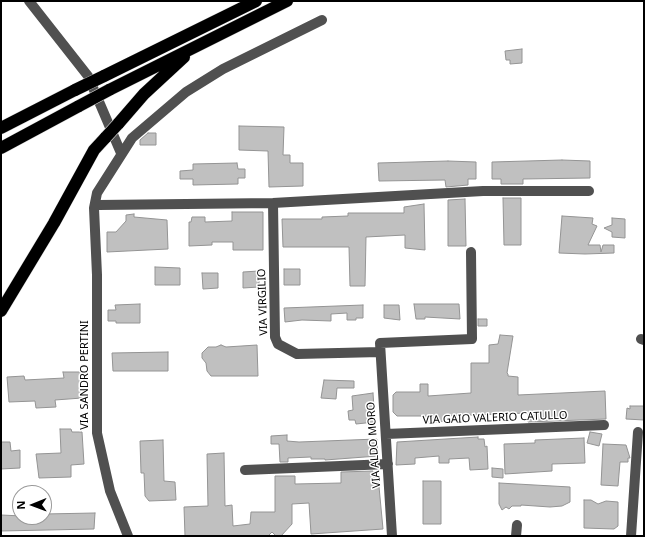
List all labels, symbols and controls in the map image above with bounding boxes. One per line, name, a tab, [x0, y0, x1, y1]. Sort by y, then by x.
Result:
street label: VIA VIRGILIO	[255, 268, 271, 336]
street label: VIA SANDRO PERTINI	[78, 320, 92, 430]
street label: VIA ALDO MORO	[364, 401, 384, 489]
street label: VIA GAIO VALERIO CATULLO	[422, 409, 568, 427]
north arrow	[12, 485, 52, 525]
text: N	[13, 501, 28, 510]

